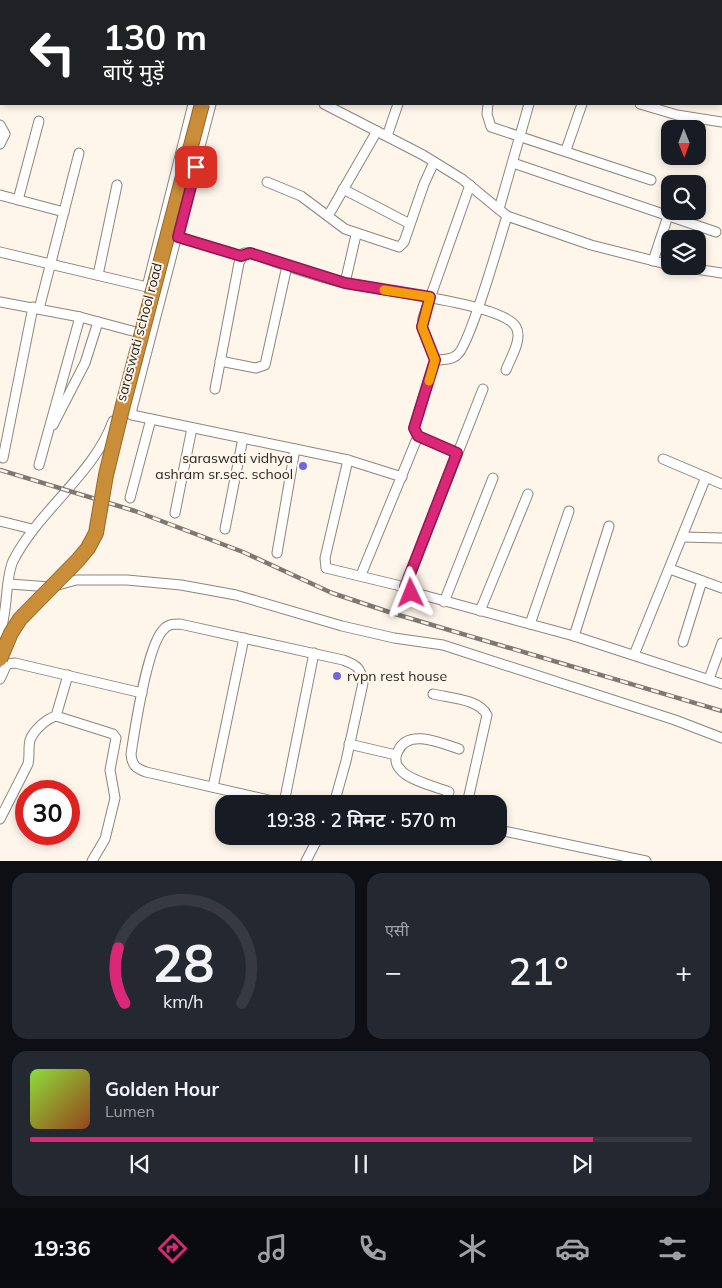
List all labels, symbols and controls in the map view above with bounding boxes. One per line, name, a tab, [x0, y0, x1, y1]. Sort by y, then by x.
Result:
text: 130 m	[103, 15, 207, 59]
icon: left	[20, 20, 85, 85]
text: बाएँ मुड़ें	[103, 58, 164, 86]
north arrow	[661, 120, 706, 165]
map controls	[661, 120, 706, 275]
pin	[175, 146, 217, 188]
icon: arrive	[182, 153, 210, 181]
button: search	[661, 175, 706, 220]
button: layers	[661, 230, 706, 275]
street label: saraswati school road	[112, 261, 166, 403]
place label: saraswati vidhya ashram sr.sec. school	[155, 449, 293, 483]
marker: saraswati vidhya ashram sr.sec. school	[297, 460, 309, 472]
position arrow	[384, 566, 436, 618]
place label: rvpn rest house	[347, 667, 447, 685]
marker: rvpn rest house	[331, 670, 343, 682]
speed limit sign: 30	[15, 780, 80, 845]
text: 19:38 · 2 मिनट · 570 m	[266, 808, 456, 832]
text: एसी	[385, 920, 409, 940]
text: 28	[152, 930, 215, 995]
text: 21°	[509, 947, 568, 995]
text: −	[385, 954, 402, 989]
text: +	[675, 954, 692, 989]
text: km/h	[163, 990, 204, 1012]
text: Golden Hour	[105, 1077, 219, 1101]
text: Lumen	[105, 1101, 155, 1121]
icon: previous	[126, 1150, 154, 1178]
icon: pause	[347, 1150, 375, 1178]
icon: next	[568, 1150, 596, 1178]
icon: directions	[155, 1231, 190, 1266]
icon: music	[255, 1231, 290, 1266]
icon: phone	[355, 1231, 390, 1266]
icon: climate	[455, 1231, 490, 1266]
icon: car	[555, 1231, 590, 1266]
icon: filters	[655, 1231, 690, 1266]
text: 19:36	[32, 1234, 91, 1262]

